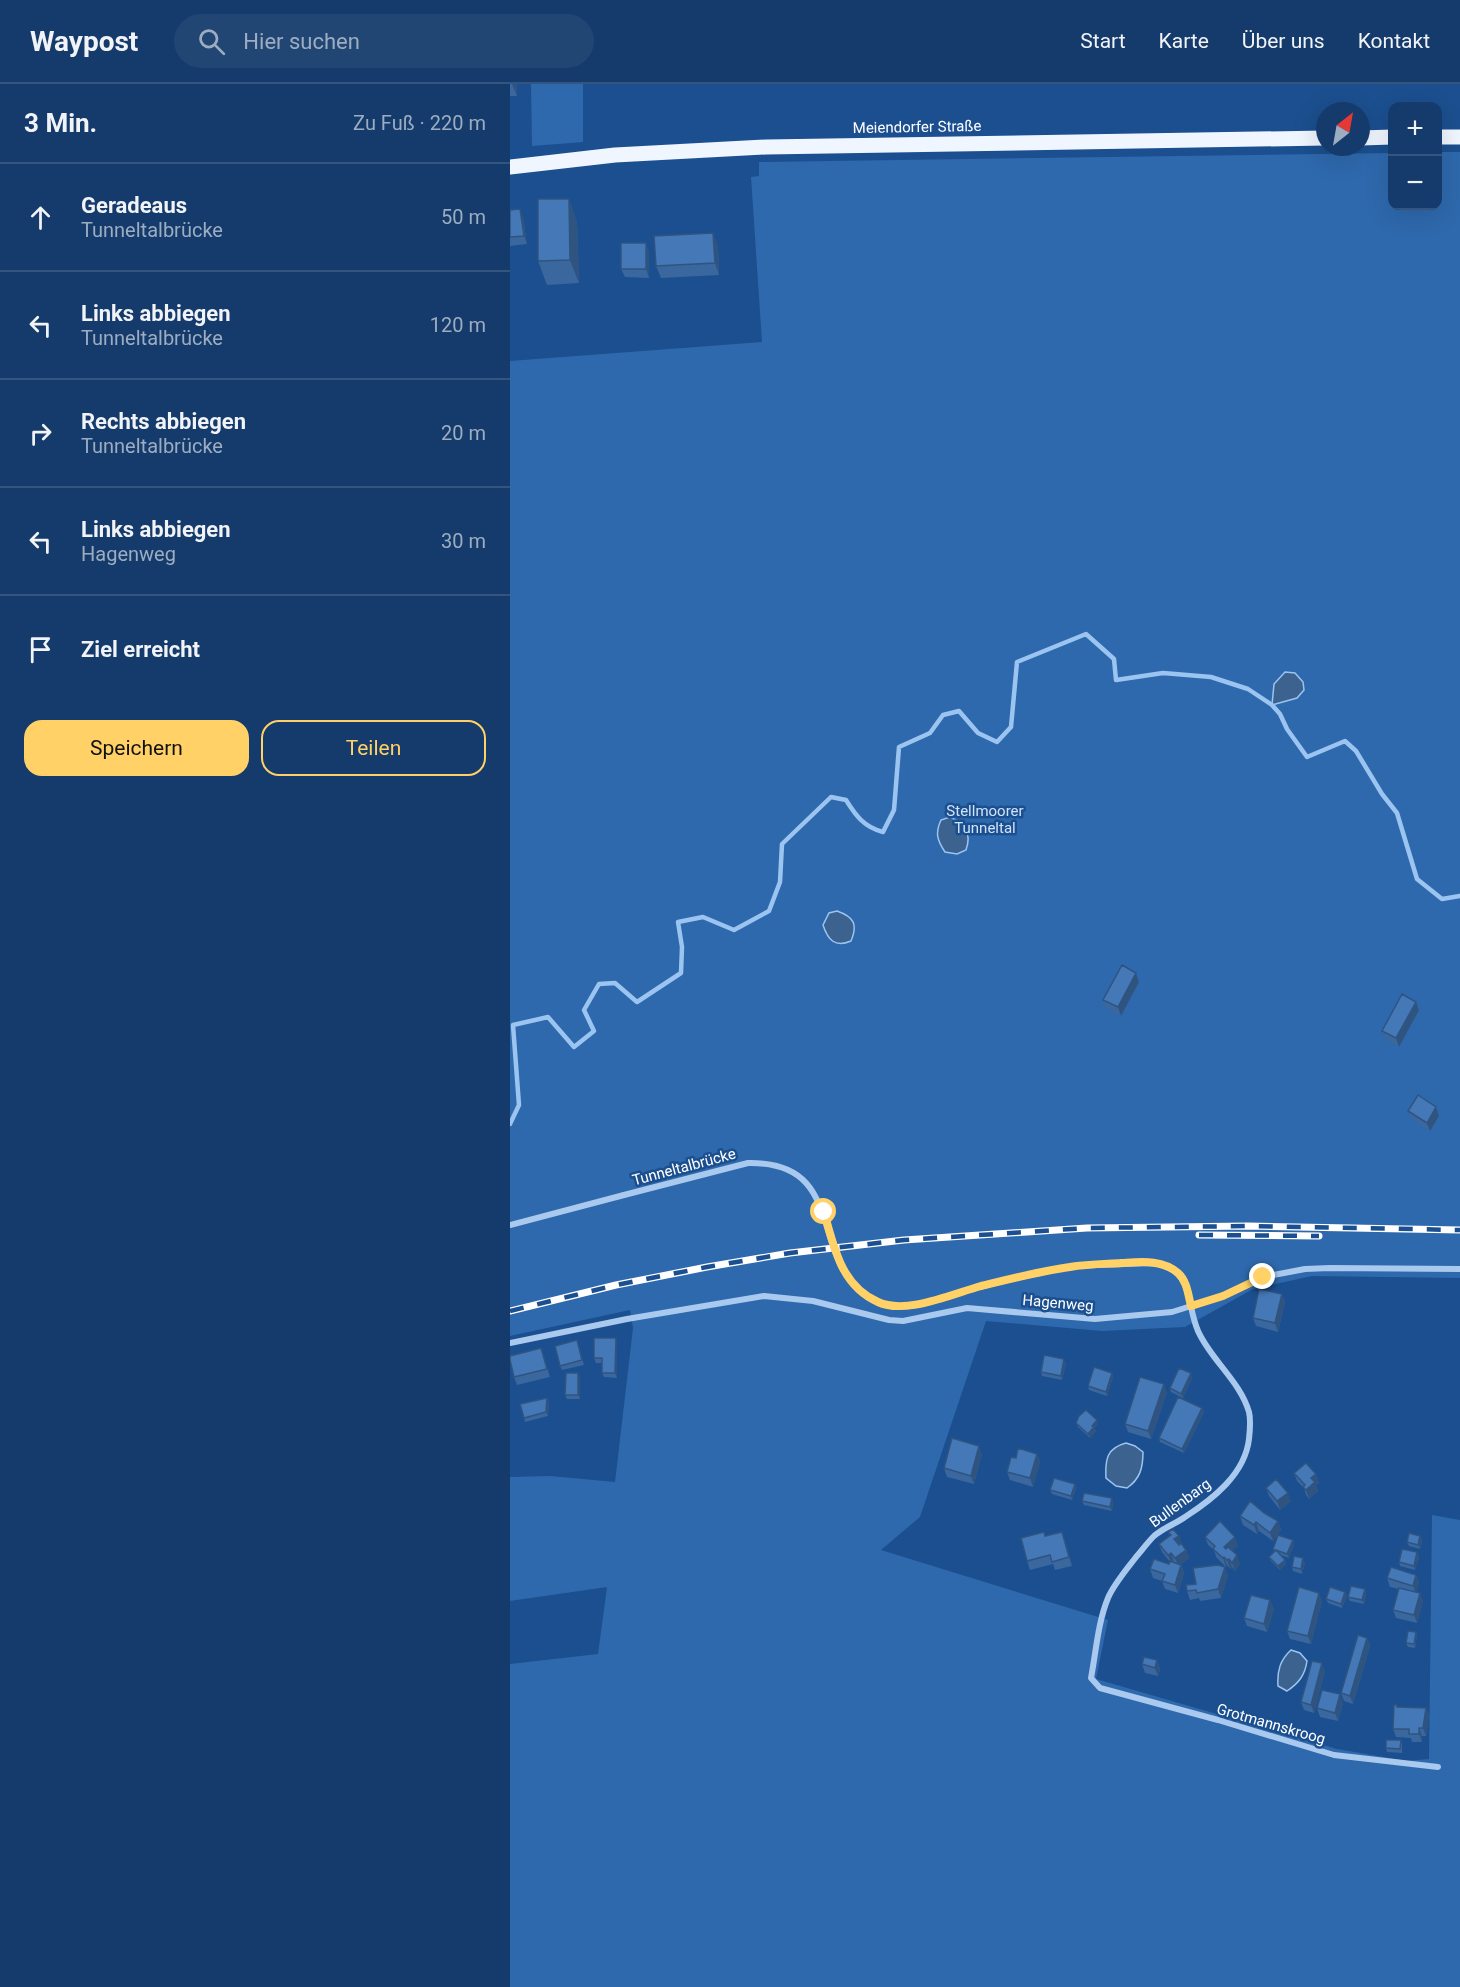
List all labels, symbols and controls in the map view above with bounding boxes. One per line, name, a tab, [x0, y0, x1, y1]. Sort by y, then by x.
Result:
search box	[174, 14, 594, 68]
text: Waypost	[30, 25, 138, 58]
icon: search	[195, 25, 228, 58]
text: Hier suchen	[243, 29, 360, 54]
text: Start	[1080, 29, 1126, 53]
text: Karte	[1159, 29, 1209, 53]
text: Über uns	[1242, 29, 1325, 53]
text: Kontakt	[1358, 29, 1430, 53]
north arrow	[1316, 102, 1370, 156]
map controls	[1388, 102, 1442, 210]
button: +	[1388, 102, 1442, 156]
text: 3 Min.	[24, 108, 97, 138]
text: Zu Fuß · 220 m	[353, 111, 486, 135]
street label: Meiendorfer Straße	[853, 117, 981, 137]
button: −	[1388, 156, 1442, 210]
text: Geradeaus	[81, 193, 187, 218]
icon: ahead	[24, 201, 57, 234]
text: 50 m	[441, 205, 486, 229]
text: Tunneltalbrücke	[81, 218, 223, 242]
text: Links abbiegen	[81, 301, 231, 326]
icon: left	[24, 309, 57, 342]
text: 120 m	[430, 313, 486, 337]
text: Tunneltalbrücke	[81, 326, 223, 350]
text: Rechts abbiegen	[81, 409, 246, 434]
icon: right	[24, 417, 57, 450]
text: 20 m	[441, 421, 486, 445]
text: Tunneltalbrücke	[81, 434, 223, 458]
text: Links abbiegen	[81, 517, 231, 542]
icon: left	[24, 525, 57, 558]
text: 30 m	[441, 529, 486, 553]
text: Hagenweg	[81, 542, 176, 566]
icon: arrive	[24, 633, 57, 666]
text: Ziel erreicht	[81, 637, 200, 662]
button: Speichern	[24, 720, 249, 776]
button: Teilen	[261, 720, 486, 776]
park label: Stellmoorer Tunneltal	[946, 802, 1024, 837]
street label: Tunneltalbrücke	[630, 1145, 738, 1189]
route start	[810, 1198, 836, 1224]
route end	[1249, 1263, 1275, 1289]
street label: Hagenweg	[1022, 1291, 1094, 1315]
street label: Bullenbarg	[1146, 1475, 1214, 1531]
street label: Grotmannskroog	[1215, 1700, 1327, 1748]

